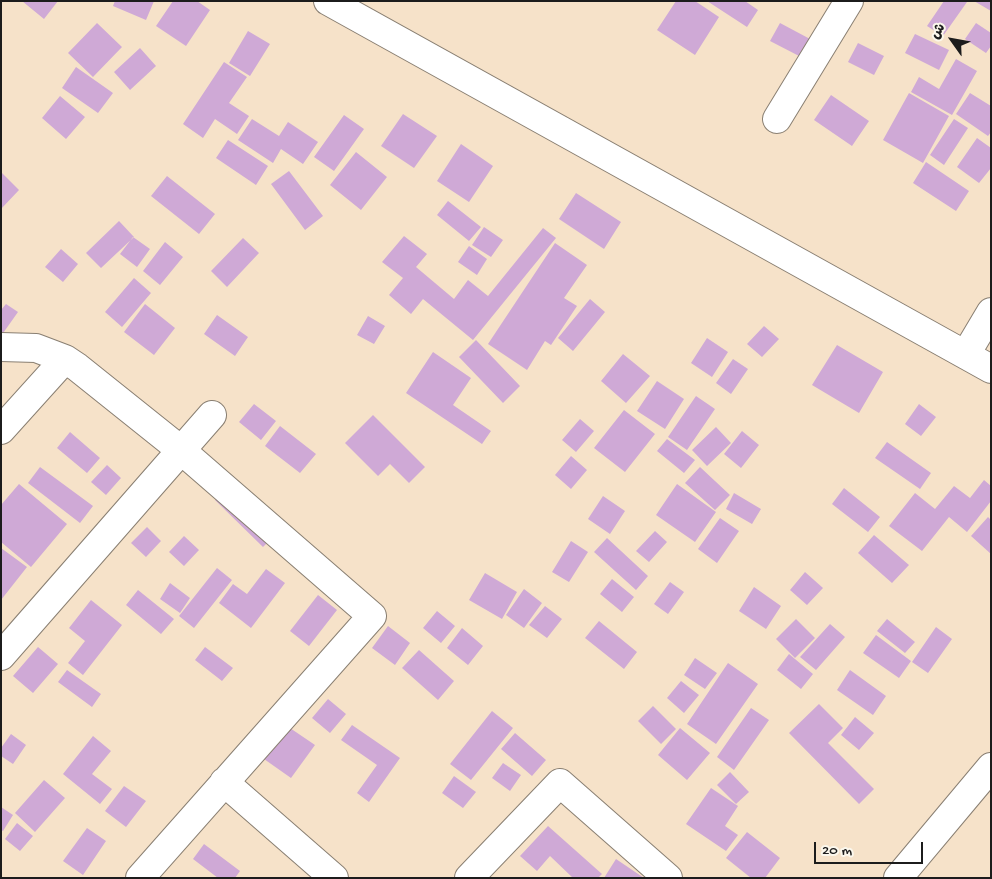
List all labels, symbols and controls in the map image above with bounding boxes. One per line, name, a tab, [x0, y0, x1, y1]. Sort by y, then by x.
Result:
north arrow	[927, 15, 977, 65]
text: ش	[928, 21, 950, 43]
scale bar	[817, 832, 926, 864]
text: 20 m	[822, 842, 852, 860]

